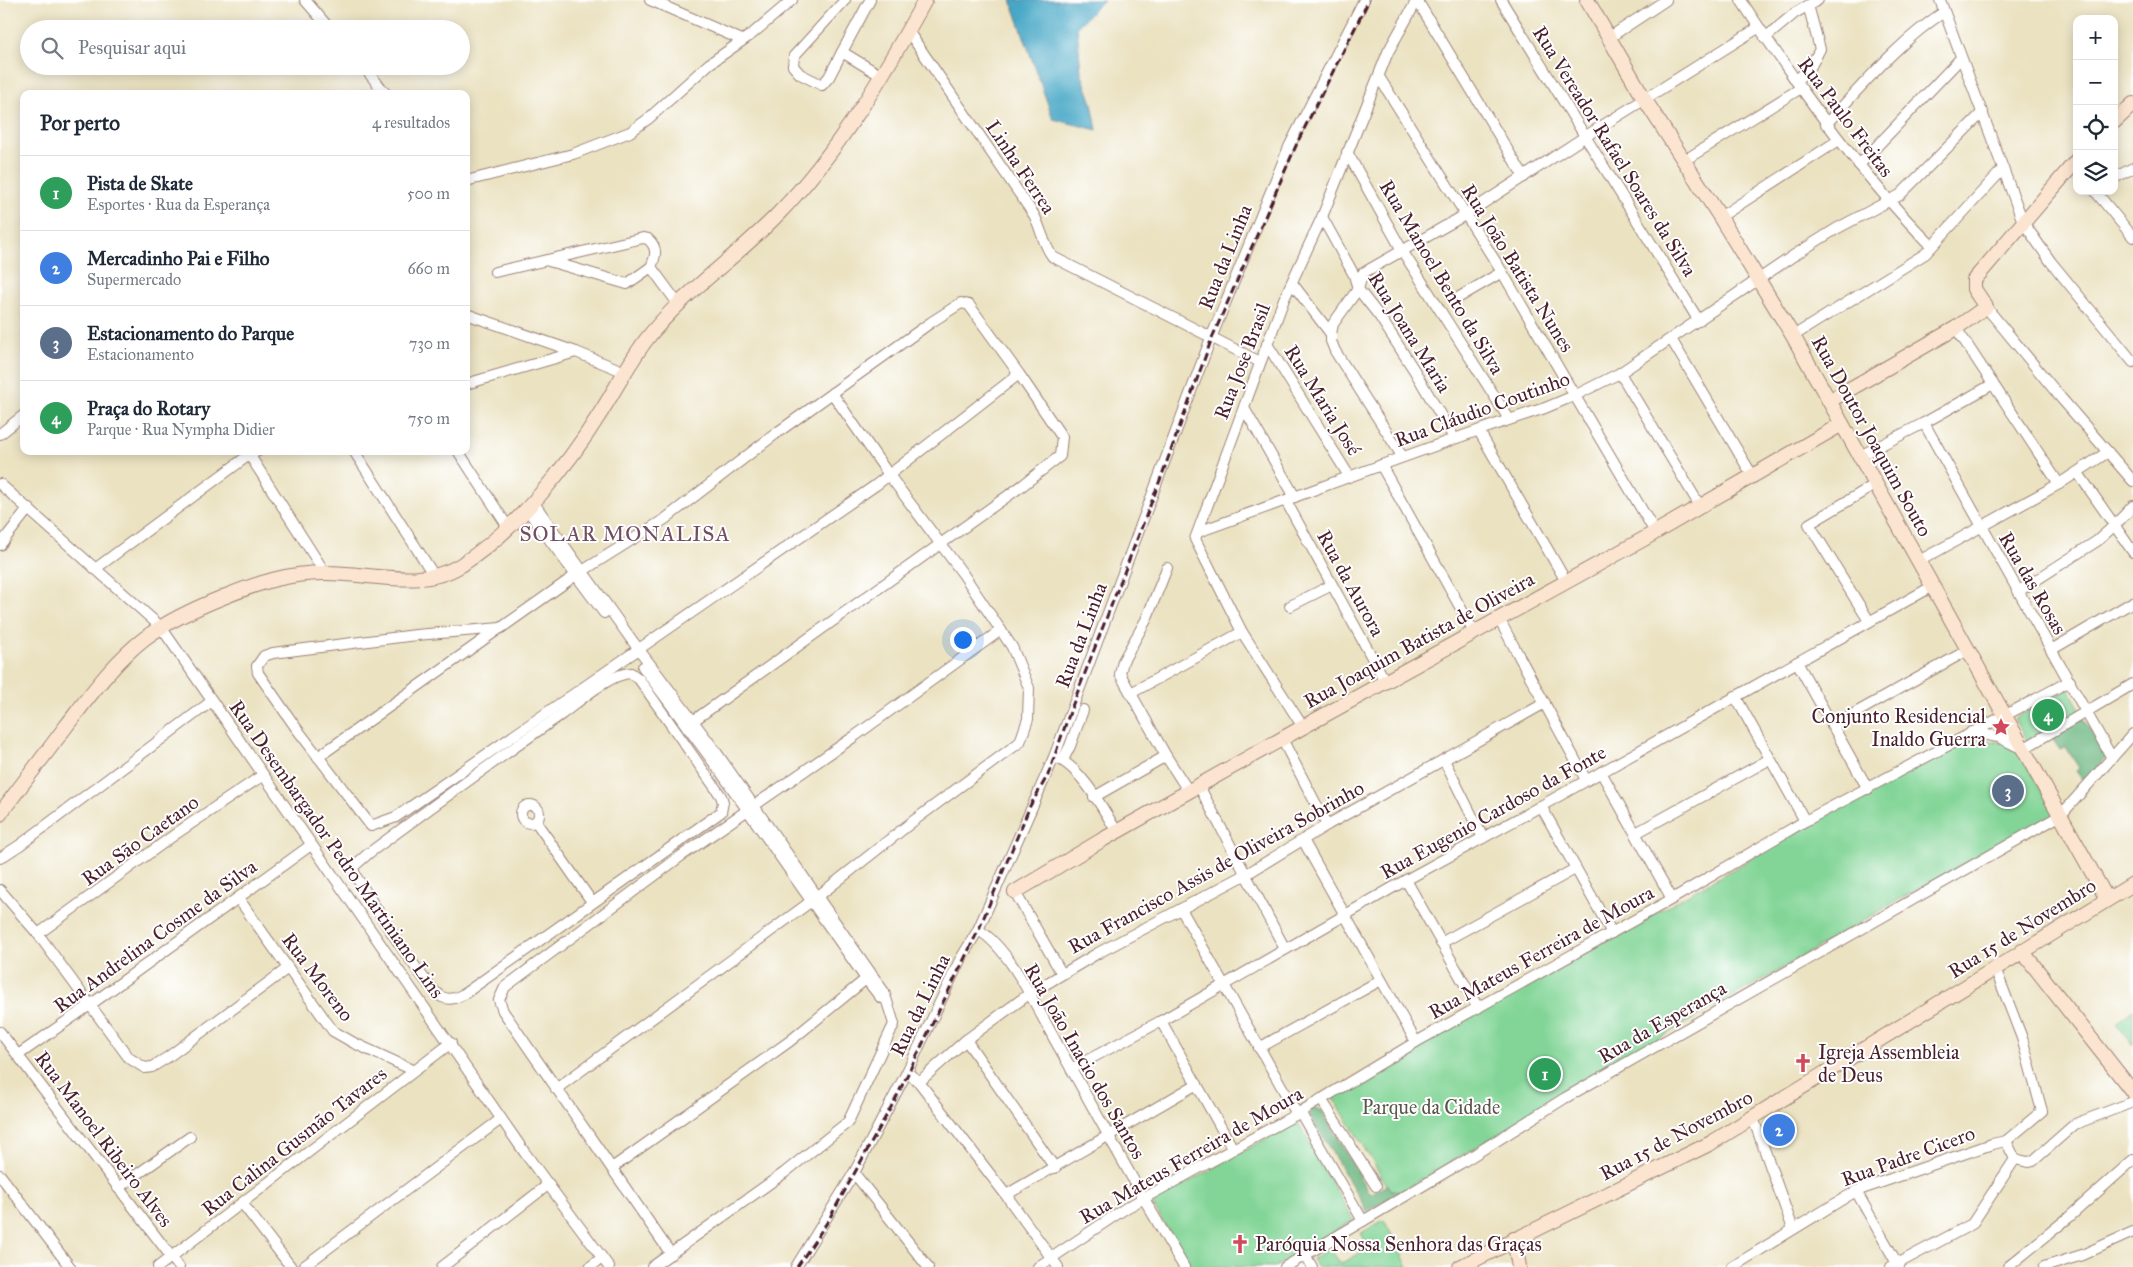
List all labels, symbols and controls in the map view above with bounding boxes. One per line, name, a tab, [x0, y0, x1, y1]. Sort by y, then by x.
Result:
map controls	[2073, 15, 2118, 195]
button: +	[2073, 15, 2118, 60]
search box	[20, 20, 470, 75]
street label: Rua Vereador Rafael Soares da Silva	[1528, 21, 1702, 281]
icon: search	[38, 34, 66, 62]
text: Pesquisar aqui	[78, 36, 186, 59]
street label: Rua Paulo Freitas	[1793, 52, 1899, 182]
button: −	[2073, 60, 2118, 105]
button: locate	[2073, 105, 2118, 150]
text: Por perto	[40, 110, 120, 136]
text: 4 resultados	[372, 113, 450, 132]
street label: Linha Ferrea	[981, 116, 1061, 219]
button: layers	[2073, 150, 2118, 195]
text: Pista de Skate	[87, 172, 193, 195]
street label: Rua Manoel Bento da Silva	[1374, 176, 1510, 379]
street label: Rua João Batista Nunes	[1456, 180, 1579, 357]
text: 1	[53, 184, 59, 203]
text: 500 m	[407, 184, 450, 203]
text: Esportes · Rua da Esperança	[87, 195, 270, 214]
street label: Rua da Linha	[1193, 201, 1257, 313]
text: Mercadinho Pai e Filho	[87, 247, 270, 270]
text: 2	[52, 259, 60, 278]
text: 660 m	[407, 259, 450, 278]
street label: Rua Joana Maria	[1362, 267, 1457, 398]
text: Supermercado	[87, 270, 181, 289]
street label: Rua Jose Brasil	[1209, 299, 1276, 423]
text: Estacionamento do Parque	[87, 322, 294, 345]
street label: Rua Doutor Joaquim Souto	[1806, 331, 1937, 541]
text: 3	[53, 334, 59, 353]
text: 730 m	[409, 334, 450, 353]
street label: Rua Maria José	[1279, 340, 1367, 461]
text: Estacionamento	[87, 345, 194, 364]
street label: Rua Cláudio Coutinho	[1391, 366, 1573, 452]
text: Praça do Rotary	[87, 397, 210, 420]
text: 4	[52, 409, 60, 428]
text: 750 m	[408, 409, 450, 428]
text: Parque · Rua Nympha Didier	[87, 420, 275, 439]
district label: SOLAR MONALISA	[519, 521, 731, 547]
street label: Rua da Aurora	[1312, 526, 1390, 641]
street label: Rua das Rosas	[1994, 527, 2072, 639]
street label: Rua Joaquim Batista de Oliveira	[1300, 566, 1539, 714]
street label: Rua da Linha	[1050, 578, 1112, 691]
your location	[950, 627, 976, 653]
street label: Rua Desembargador Pedro Martiniano Lins	[224, 695, 450, 1003]
pin: 4	[2032, 696, 2064, 734]
place label: Conjunto Residencial Inaldo Guerra	[1811, 704, 1987, 751]
place icon: Conjunto Residencial Inaldo Guerra	[1990, 716, 2012, 738]
street label: Rua Eugenio Cardoso da Fonte	[1376, 740, 1610, 885]
pin: 3	[1992, 772, 2024, 810]
street label: Rua Francisco Assis de Oliveira Sobrinho	[1064, 775, 1368, 959]
street label: Rua São Caetano	[77, 790, 203, 890]
street label: Rua Andrelina Cosme da Silva	[49, 854, 262, 1018]
street label: Rua 15 de Novembro	[1944, 873, 2100, 983]
street label: Rua Mateus Ferreira de Moura	[1424, 880, 1658, 1024]
street label: Rua Moreno	[277, 928, 359, 1026]
street label: Rua da Linha	[885, 949, 955, 1060]
street label: Rua João Inacio dos Santos	[1018, 959, 1151, 1163]
street label: Rua da Esperança	[1594, 975, 1731, 1068]
place label: Igreja Assembleia de Deus	[1818, 1040, 1960, 1087]
street label: Rua Manoel Ribeiro Alves	[30, 1046, 178, 1232]
church icon: Igreja Assembleia de Deus	[1792, 1052, 1814, 1074]
pin: 1	[1529, 1055, 1561, 1093]
street label: Rua Calina Gusmão Tavares	[197, 1061, 391, 1221]
street label: Rua Mateus Ferreira de Moura	[1075, 1081, 1307, 1229]
street label: Rua 15 de Novembro	[1595, 1085, 1757, 1185]
park label: Parque da Cidade	[1362, 1095, 1500, 1120]
pin: 2	[1763, 1111, 1795, 1149]
street label: Rua Padre Cicero	[1838, 1121, 1978, 1191]
place label: Paróquia Nossa Senhora das Graças	[1255, 1232, 1542, 1257]
church icon: Paróquia Nossa Senhora das Graças	[1229, 1233, 1251, 1255]

